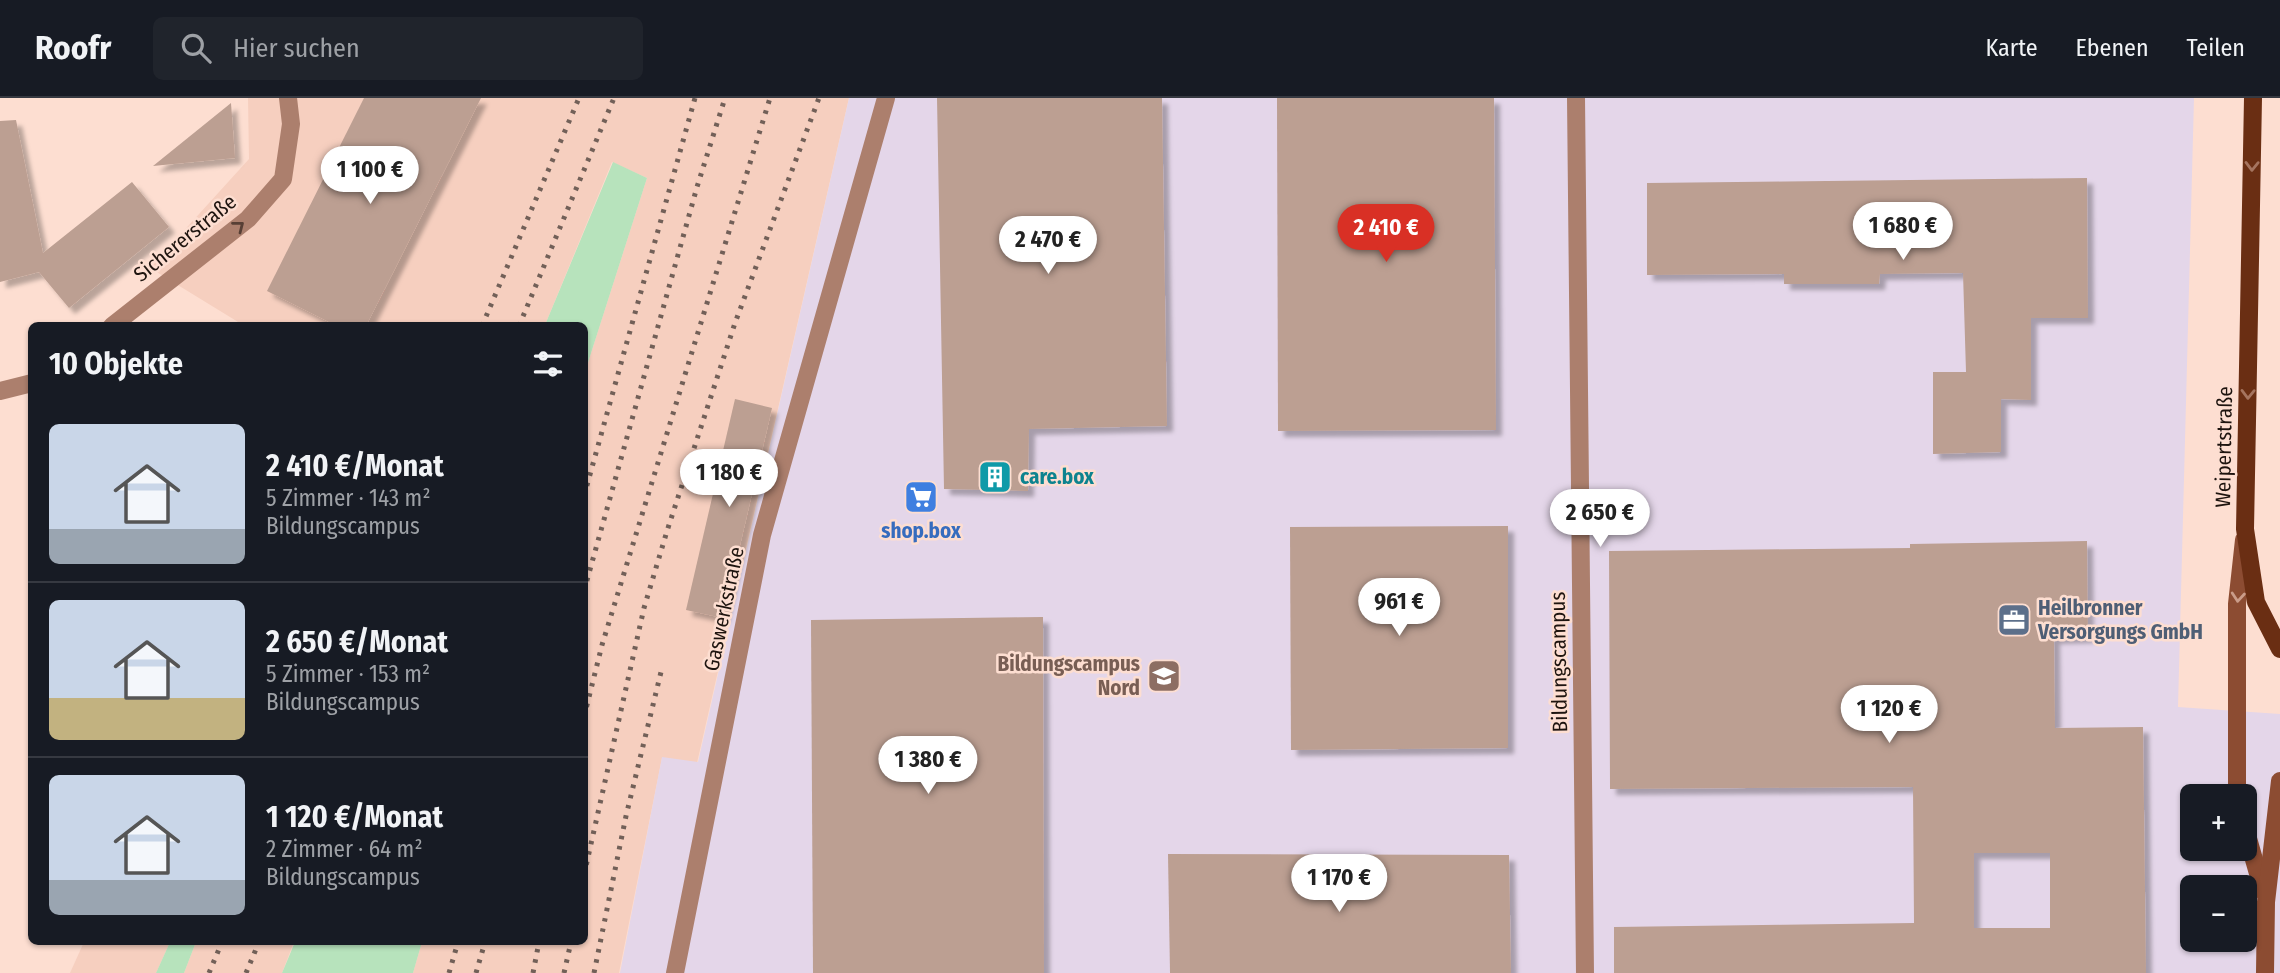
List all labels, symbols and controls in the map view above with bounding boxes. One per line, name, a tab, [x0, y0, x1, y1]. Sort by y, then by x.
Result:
search box	[153, 17, 643, 80]
text: Roofr	[35, 28, 111, 68]
icon: search	[177, 29, 215, 67]
text: Hier suchen	[233, 33, 360, 64]
text: Karte	[1986, 34, 2038, 62]
text: Ebenen	[2076, 34, 2149, 62]
text: Teilen	[2187, 34, 2245, 62]
pin: 1 100 €	[305, 146, 435, 206]
text: 1 100 €	[337, 155, 403, 183]
one-way arrow	[2244, 161, 2260, 172]
street label: Sichererstraße	[128, 189, 242, 287]
pin: 1 680 €	[1838, 202, 1968, 262]
pin: 2 410 €	[1321, 204, 1451, 264]
text: 1 680 €	[1869, 211, 1937, 239]
text: 2 410 €	[1353, 213, 1419, 241]
pin: 2 470 €	[983, 216, 1113, 276]
one-way arrow	[231, 222, 244, 234]
text: 2 470 €	[1015, 225, 1081, 253]
icon: filters	[529, 345, 567, 383]
text: 10 Objekte	[49, 346, 183, 382]
street label: Weipertstraße	[2210, 386, 2238, 508]
one-way arrow	[2240, 389, 2256, 399]
text: 2 410 €/Monat	[266, 448, 444, 484]
pin: 1 180 €	[664, 450, 794, 509]
icon: home	[105, 452, 189, 536]
text: 1 180 €	[696, 458, 762, 486]
building icon: care.box	[976, 458, 1014, 496]
place label: care.box	[1020, 464, 1095, 490]
supermarket icon: shop.box	[902, 478, 940, 516]
text: 5 Zimmer · 143 m²	[266, 484, 431, 512]
pin: 2 650 €	[1535, 490, 1665, 549]
text: 2 650 €	[1566, 498, 1634, 526]
text: Bildungscampus	[266, 512, 420, 540]
place label: shop.box	[881, 518, 962, 544]
street label: Gaswerkstraße	[698, 544, 750, 674]
pin: 961 €	[1350, 578, 1448, 638]
text: 961 €	[1374, 587, 1424, 615]
street label: Bildungscampus	[1545, 591, 1573, 732]
one-way arrow	[2231, 592, 2246, 603]
place label: Heilbronner Versorgungs GmbH	[2037, 595, 2203, 645]
office icon: Heilbronner Versorgungs GmbH	[1995, 601, 2033, 639]
text: 2 650 €/Monat	[266, 624, 448, 660]
icon: home	[105, 628, 189, 712]
place label: Bildungscampus Nord	[997, 651, 1140, 701]
school or university icon: Bildungscampus Nord	[1145, 657, 1183, 695]
text: 5 Zimmer · 153 m²	[266, 660, 430, 688]
pin: 1 120 €	[1824, 686, 1954, 745]
text: Bildungscampus	[266, 688, 420, 716]
text: 1 120 €	[1857, 694, 1921, 722]
pin: 1 380 €	[863, 736, 993, 796]
text: 1 380 €	[894, 745, 962, 773]
map controls	[2180, 784, 2257, 952]
button: +	[2180, 784, 2257, 861]
text: 1 120 €/Monat	[266, 799, 443, 835]
icon: home	[105, 803, 189, 887]
text: 2 Zimmer · 64 m²	[266, 835, 423, 863]
pin: 1 170 €	[1274, 854, 1404, 914]
text: Bildungscampus	[266, 863, 420, 891]
text: 1 170 €	[1307, 863, 1371, 891]
button: −	[2180, 875, 2257, 952]

